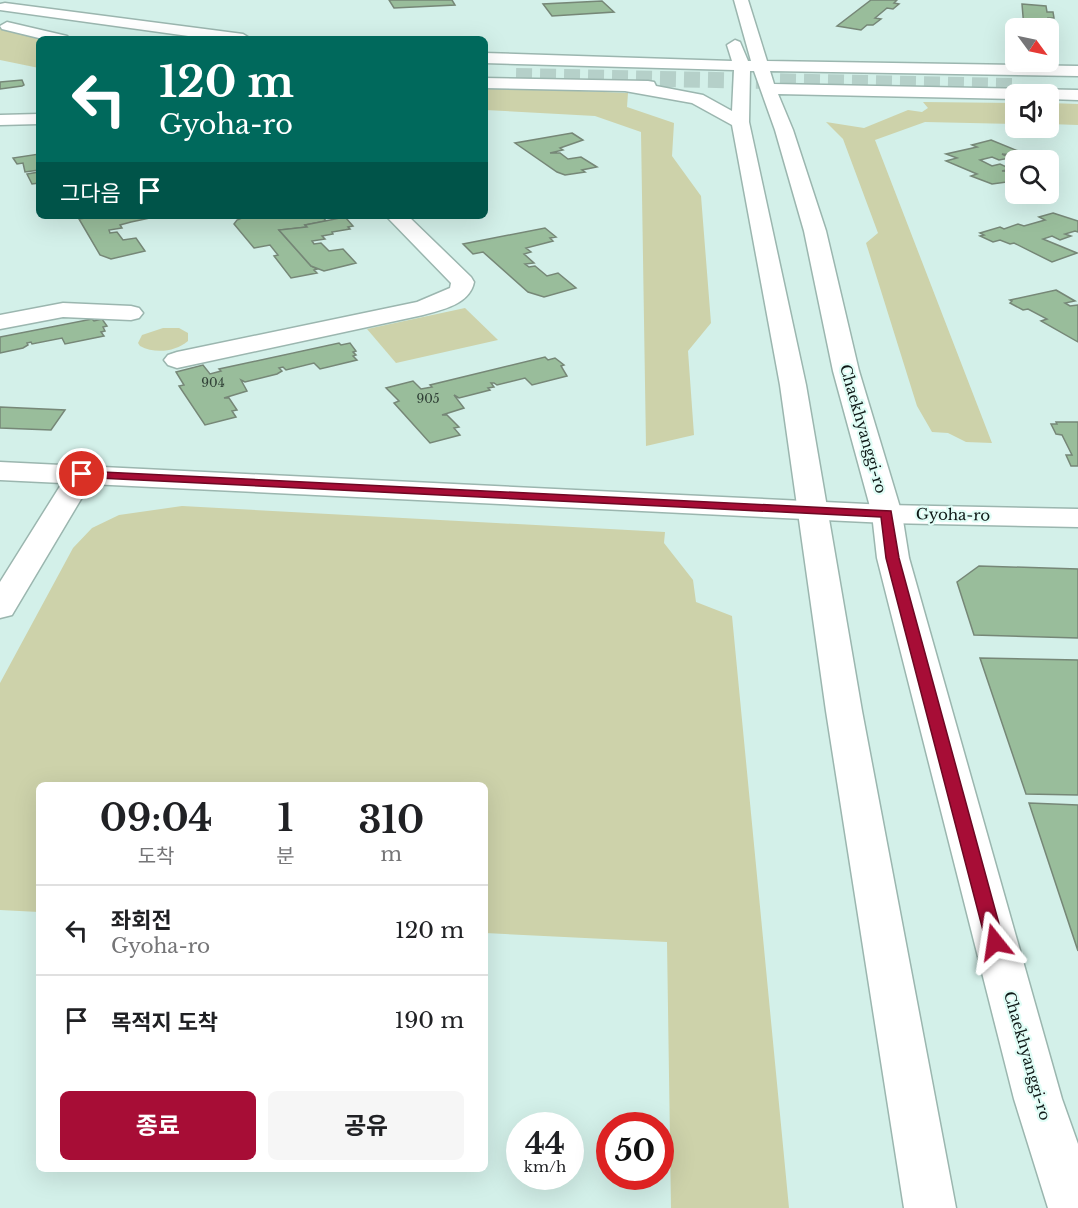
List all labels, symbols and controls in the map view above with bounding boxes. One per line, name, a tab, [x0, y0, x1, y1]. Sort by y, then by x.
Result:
north arrow	[1005, 18, 1059, 72]
map controls	[1005, 18, 1059, 204]
text: 120 m	[159, 56, 294, 108]
icon: left	[60, 60, 138, 138]
button: sound	[1005, 84, 1059, 138]
text: Gyoha-ro	[159, 108, 293, 141]
button: search	[1005, 150, 1059, 204]
icon: arrive	[133, 174, 166, 207]
text: 그다음	[60, 180, 121, 207]
street label: Chaekhyanggi-ro	[836, 362, 891, 496]
house number: 904	[201, 375, 225, 390]
house number: 905	[416, 391, 440, 406]
pin	[56, 448, 107, 499]
icon: arrive	[65, 457, 98, 490]
street label: Gyoha-ro	[916, 504, 991, 525]
text: 09:04	[100, 796, 213, 841]
text: 1	[278, 796, 293, 841]
text: 310	[358, 798, 424, 843]
text: m	[381, 842, 402, 866]
text: 도착	[138, 844, 175, 868]
text: 분	[276, 844, 295, 868]
text: 좌회전	[111, 907, 172, 934]
position arrow	[963, 910, 1027, 974]
icon: left	[60, 914, 93, 947]
text: 120 m	[395, 917, 464, 944]
text: Gyoha-ro	[111, 934, 210, 958]
street label: Chaekhyanggi-ro	[1000, 989, 1055, 1123]
icon: arrive	[60, 1004, 93, 1037]
text: 190 m	[394, 1007, 464, 1034]
text: 목적지 도착	[111, 1009, 218, 1036]
button: 종료	[60, 1091, 256, 1160]
button: 공유	[268, 1091, 464, 1160]
speed limit sign: 50	[596, 1112, 674, 1190]
text: 44	[525, 1125, 565, 1162]
text: km/h	[524, 1157, 566, 1176]

